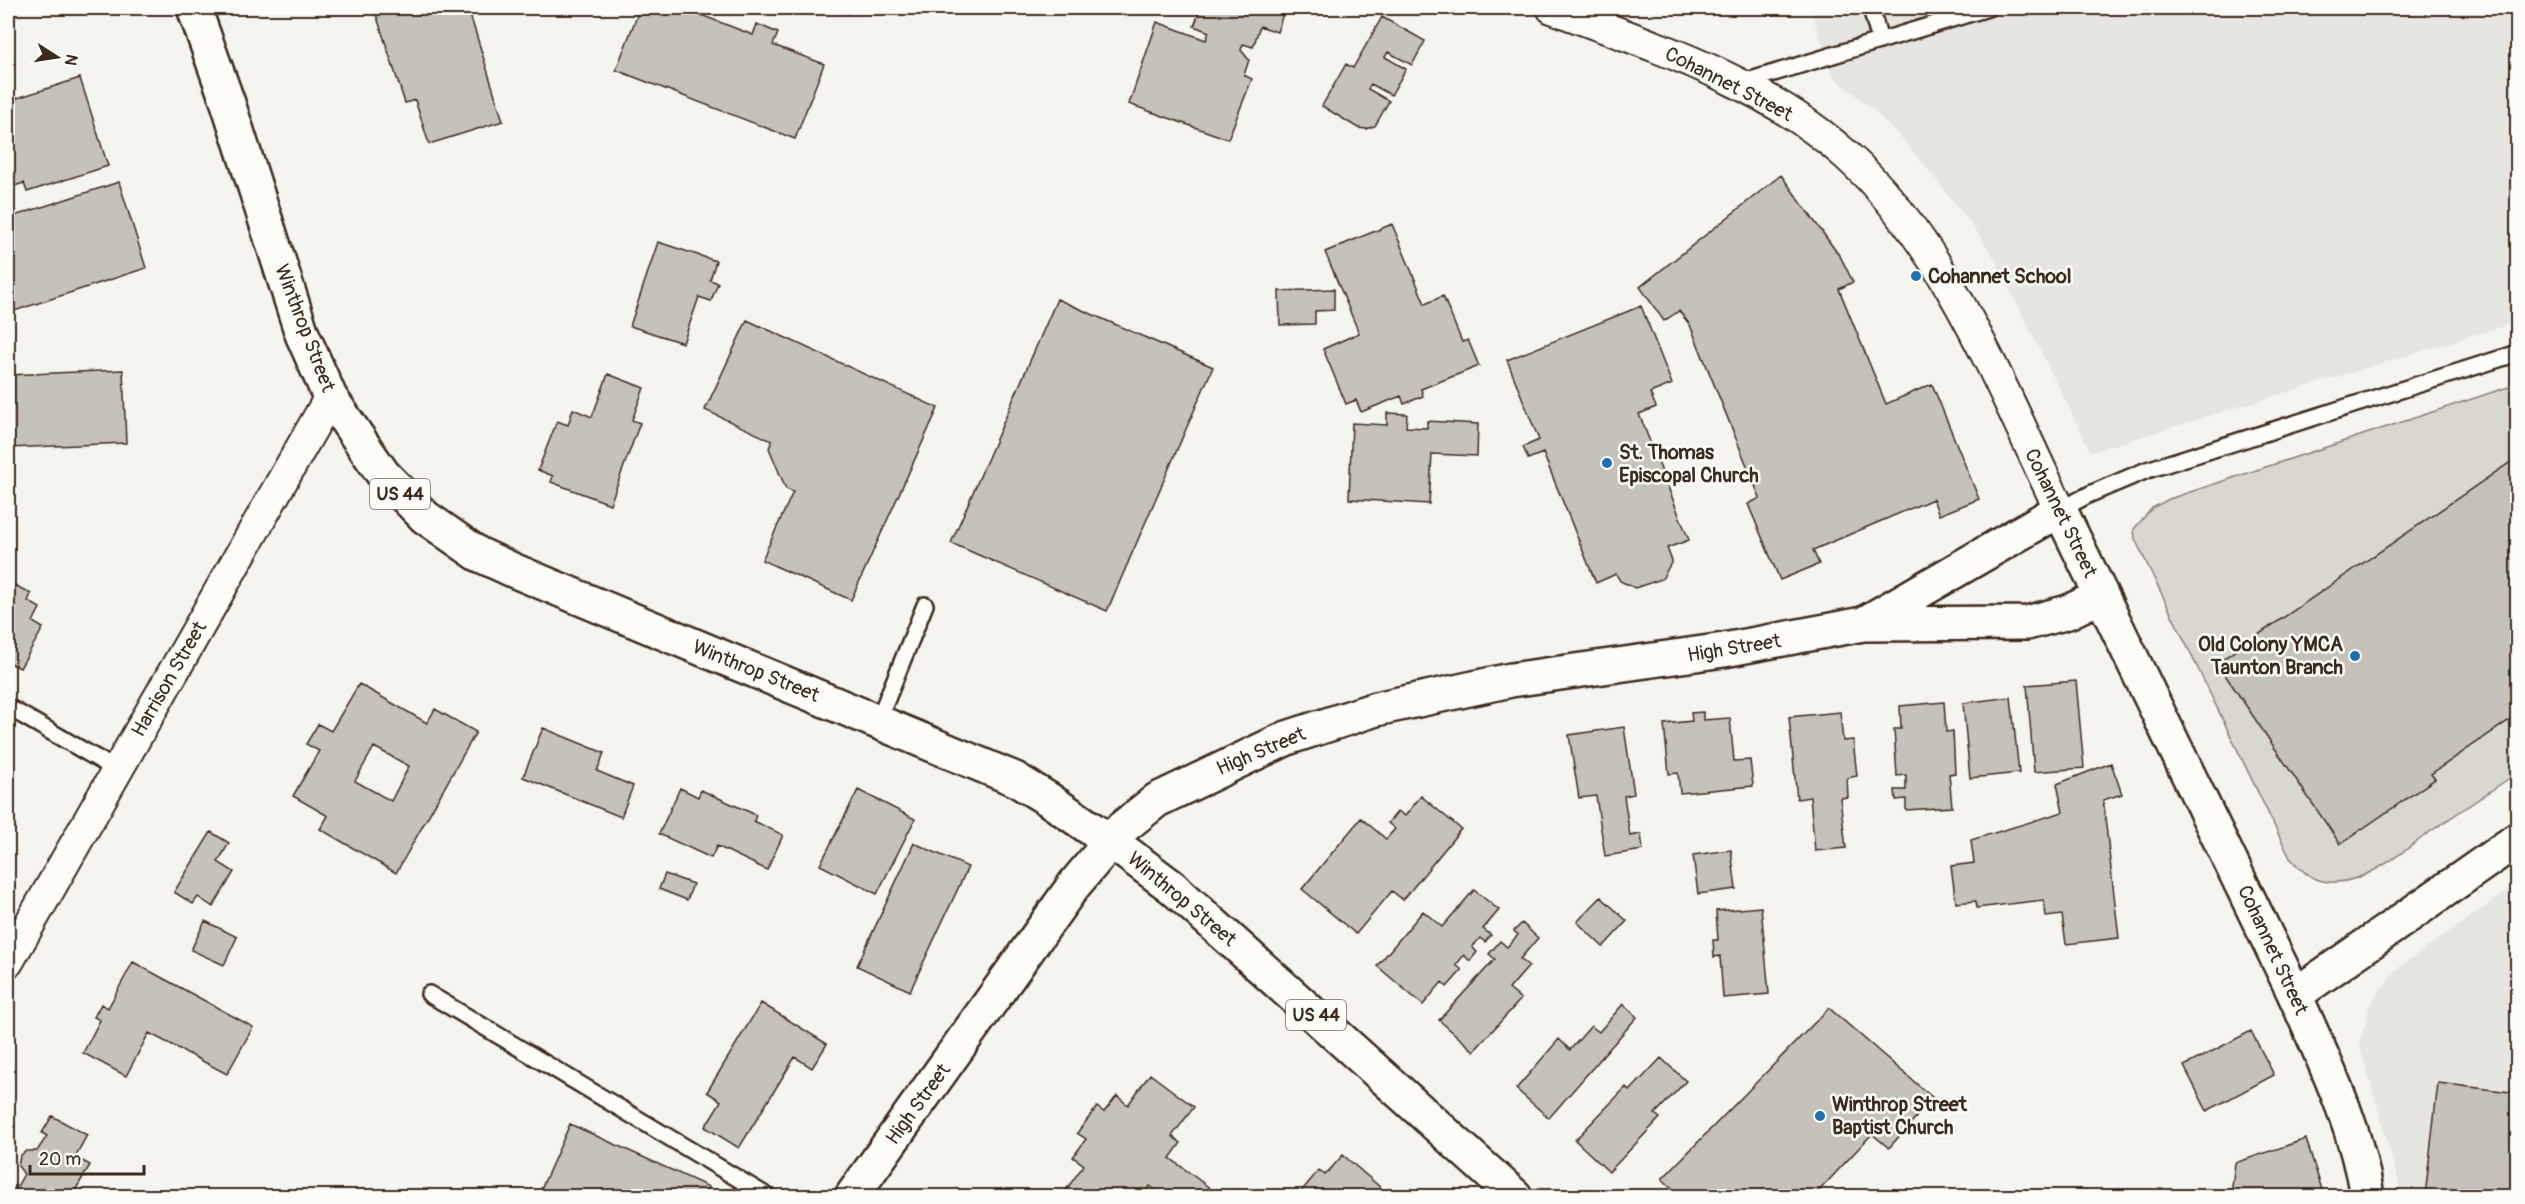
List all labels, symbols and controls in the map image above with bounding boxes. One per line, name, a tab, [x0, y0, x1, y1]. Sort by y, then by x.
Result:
north arrow	[27, 27, 87, 87]
street label: Cohannet Street	[1661, 41, 1798, 127]
text: N	[60, 53, 82, 67]
street label: Winthrop Street	[269, 261, 341, 396]
place label: Cohannet School	[1928, 264, 2072, 289]
marker: Cohannet School	[1909, 269, 1923, 283]
place label: St. Thomas Episcopal Church	[1619, 440, 1759, 488]
street label: Cohannet Street	[2019, 444, 2103, 582]
marker: St. Thomas Episcopal Church	[1600, 456, 1614, 470]
road number: US 44	[370, 479, 430, 509]
street label: Harrison Street	[126, 616, 213, 741]
street label: High Street	[1685, 628, 1784, 668]
place label: Old Colony YMCA Taunton Branch	[2198, 632, 2343, 680]
street label: Winthrop Street	[689, 634, 824, 708]
marker: Old Colony YMCA Taunton Branch	[2348, 649, 2362, 663]
street label: High Street	[1213, 721, 1310, 781]
street label: Winthrop Street	[1122, 846, 1242, 952]
street label: Cohannet Street	[2232, 881, 2314, 1020]
road number: US 44	[1286, 1000, 1346, 1030]
street label: High Street	[880, 1058, 956, 1150]
place label: Winthrop Street Baptist Church	[1832, 1092, 1968, 1140]
marker: Winthrop Street Baptist Church	[1813, 1109, 1827, 1123]
scale bar	[30, 1138, 144, 1176]
text: 20 m	[39, 1148, 81, 1171]

